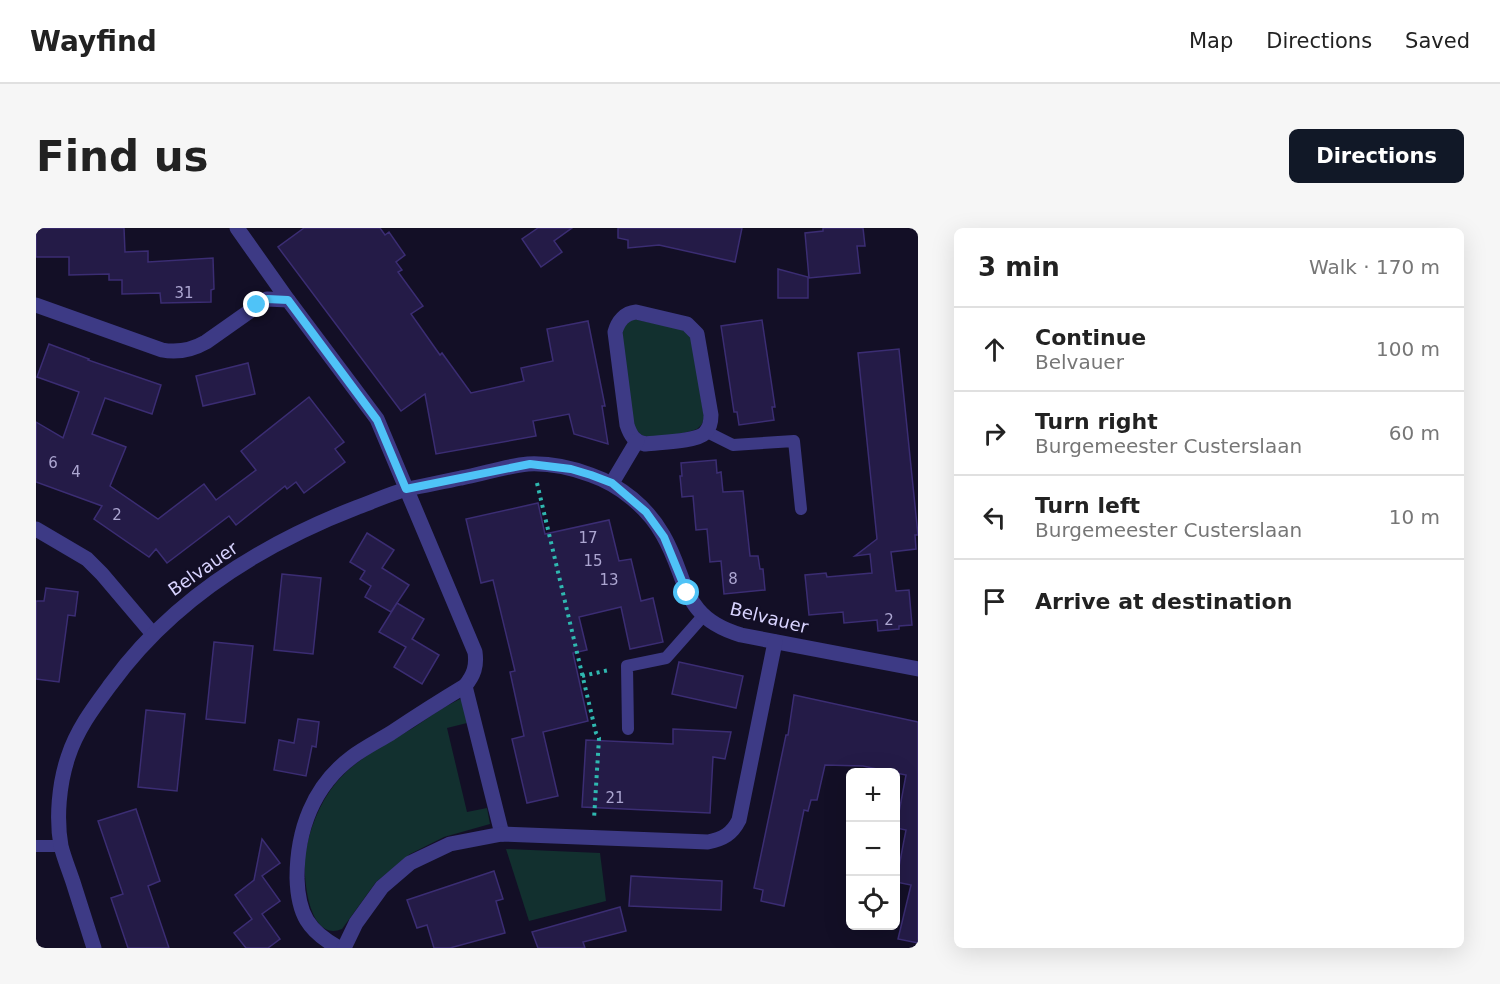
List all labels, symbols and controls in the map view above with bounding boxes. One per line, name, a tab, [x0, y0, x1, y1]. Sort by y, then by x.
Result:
text: Wayfind	[30, 25, 157, 58]
text: Map	[1189, 29, 1233, 53]
text: Directions	[1266, 29, 1372, 53]
text: Saved	[1405, 29, 1470, 53]
button: Directions	[1289, 129, 1464, 183]
text: Find us	[36, 132, 209, 181]
text: 3 min	[978, 252, 1060, 282]
text: Walk · 170 m	[1309, 255, 1440, 279]
house number: 31	[174, 284, 194, 302]
route end	[243, 291, 269, 317]
text: Continue	[1035, 325, 1146, 350]
icon: ahead	[978, 333, 1011, 366]
text: 100 m	[1376, 337, 1440, 361]
text: Belvauer	[1035, 350, 1124, 374]
text: Turn right	[1035, 409, 1158, 434]
icon: right	[978, 417, 1011, 450]
text: 60 m	[1389, 421, 1440, 445]
text: Burgemeester Custerslaan	[1035, 434, 1302, 458]
house number: 6	[48, 454, 58, 472]
house number: 4	[71, 463, 81, 481]
text: Turn left	[1035, 493, 1140, 518]
icon: left	[978, 501, 1011, 534]
text: 10 m	[1389, 505, 1440, 529]
house number: 2	[112, 506, 122, 524]
text: Burgemeester Custerslaan	[1035, 518, 1302, 542]
house number: 17	[578, 529, 598, 547]
street label: Belvauer	[164, 537, 242, 600]
house number: 15	[583, 552, 603, 570]
house number: 8	[728, 570, 738, 588]
house number: 13	[599, 571, 619, 589]
route start	[673, 579, 699, 605]
icon: arrive	[978, 585, 1011, 618]
text: Arrive at destination	[1035, 589, 1292, 614]
street label: Belvauer	[728, 598, 811, 638]
house number: 2	[884, 611, 894, 629]
map controls	[846, 768, 900, 930]
button: +	[846, 768, 900, 822]
house number: 21	[605, 789, 625, 807]
button: −	[846, 822, 900, 876]
button: locate	[846, 876, 900, 930]

